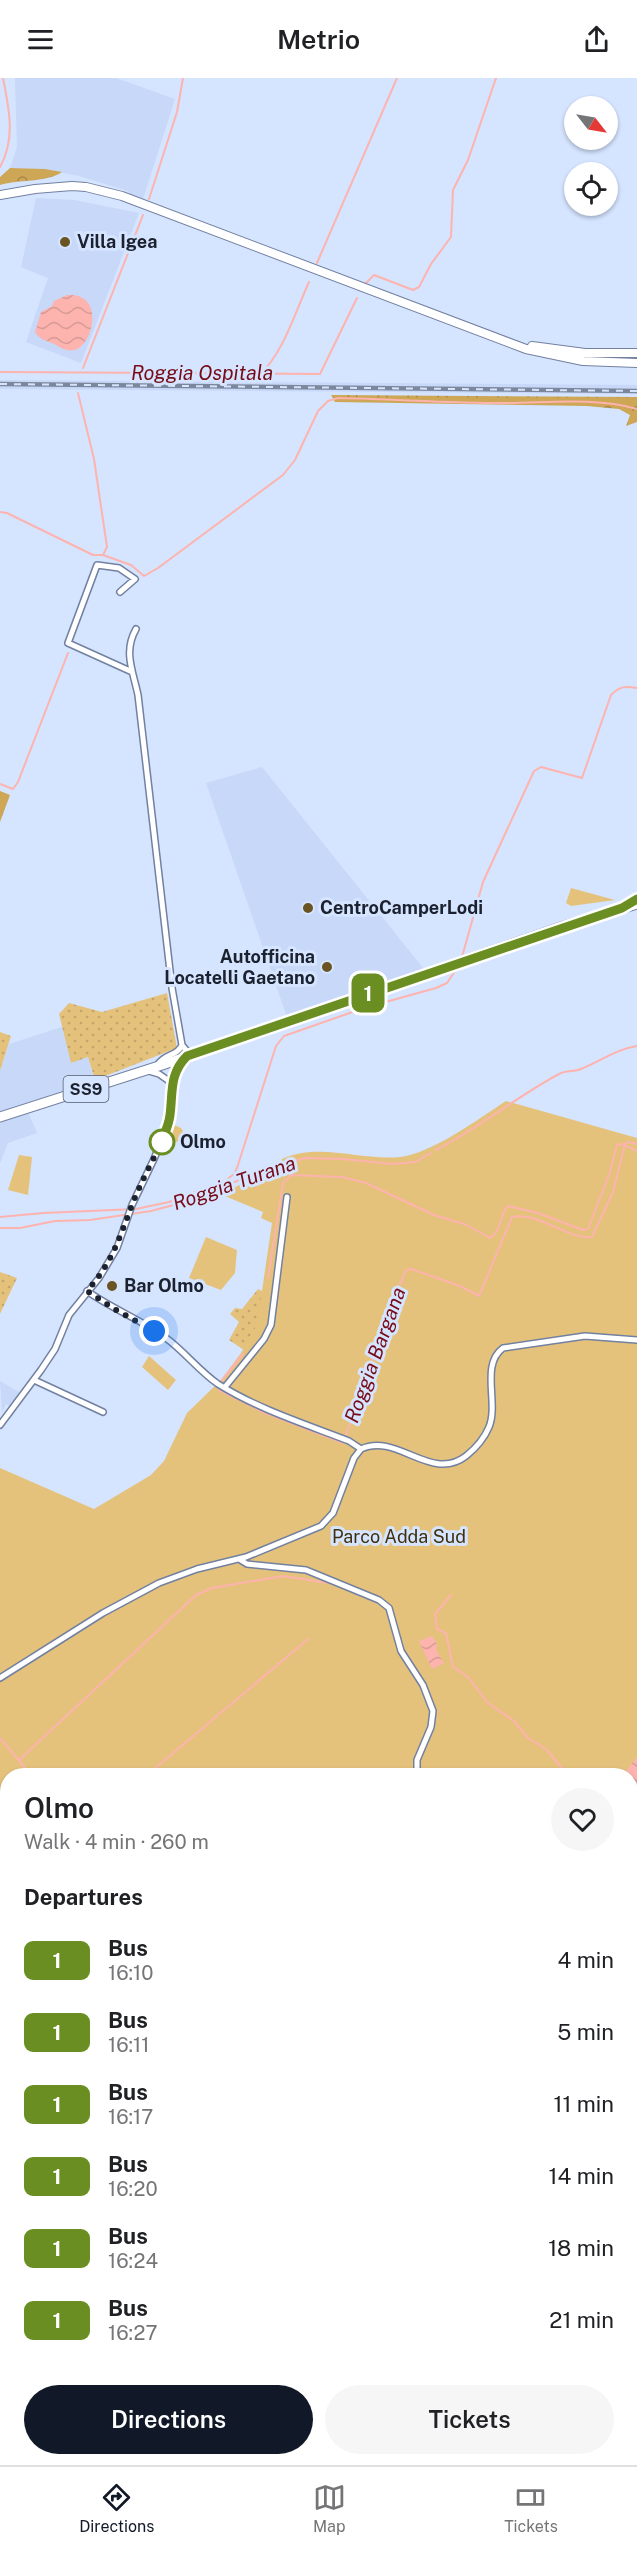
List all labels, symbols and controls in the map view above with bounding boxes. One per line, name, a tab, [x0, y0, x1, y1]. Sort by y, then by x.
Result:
icon: menu	[24, 23, 57, 56]
text: Metrio	[277, 23, 360, 55]
icon: share	[580, 23, 613, 56]
north arrow	[564, 96, 618, 150]
map controls	[564, 96, 618, 216]
button: locate	[564, 162, 618, 216]
place label: Villa Igea	[77, 231, 157, 252]
marker: Villa Igea	[58, 235, 72, 249]
water label: Roggia Ospitala	[131, 361, 273, 385]
place label: CentroCamperLodi	[320, 897, 483, 918]
marker: CentroCamperLodi	[301, 901, 315, 915]
place label: Autofficina Locatelli Gaetano	[164, 946, 315, 988]
marker: Autofficina Locatelli Gaetano	[320, 960, 334, 974]
line badge: 1	[348, 974, 388, 1012]
text: 1	[364, 981, 373, 1006]
road number: SS9	[64, 1076, 109, 1102]
marker: Olmo	[149, 1129, 175, 1155]
place label: Olmo	[180, 1131, 226, 1152]
water label: Roggia Turana	[169, 1151, 299, 1215]
place label: Bar Olmo	[124, 1275, 204, 1296]
marker: Bar Olmo	[105, 1279, 119, 1293]
water label: Roggia Bargana	[339, 1284, 411, 1426]
your location	[139, 1316, 169, 1346]
park label: Parco Adda Sud	[332, 1526, 466, 1547]
button: heart	[551, 1788, 614, 1851]
text: Olmo	[24, 1791, 94, 1824]
text: Walk · 4 min · 260 m	[24, 1830, 209, 1854]
text: Departures	[24, 1884, 143, 1910]
text: Bus	[108, 1935, 148, 1961]
text: 4 min	[558, 1947, 614, 1973]
text: 1	[53, 1948, 62, 1973]
text: 16:10	[108, 1961, 153, 1985]
text: Bus	[108, 2007, 148, 2033]
text: 5 min	[557, 2019, 614, 2045]
text: 1	[53, 2020, 62, 2045]
text: 16:11	[108, 2033, 149, 2057]
text: Bus	[108, 2079, 148, 2105]
text: 11 min	[553, 2091, 614, 2117]
text: 1	[53, 2092, 62, 2117]
text: 16:17	[108, 2105, 153, 2129]
text: Bus	[108, 2151, 148, 2177]
text: 14 min	[549, 2163, 614, 2189]
text: 1	[53, 2164, 62, 2189]
text: 16:20	[108, 2177, 158, 2201]
text: Bus	[108, 2223, 148, 2249]
text: 18 min	[548, 2235, 614, 2261]
text: 1	[53, 2236, 62, 2261]
text: 16:24	[108, 2249, 158, 2273]
text: Bus	[108, 2295, 148, 2321]
text: 21 min	[549, 2307, 614, 2333]
text: 1	[53, 2308, 62, 2333]
text: 16:27	[108, 2321, 157, 2345]
button: Directions	[24, 2385, 313, 2454]
button: Tickets	[325, 2385, 614, 2454]
tab: Directions	[79, 2481, 154, 2536]
tab: Map	[313, 2481, 346, 2536]
tab: Tickets	[504, 2481, 558, 2536]

